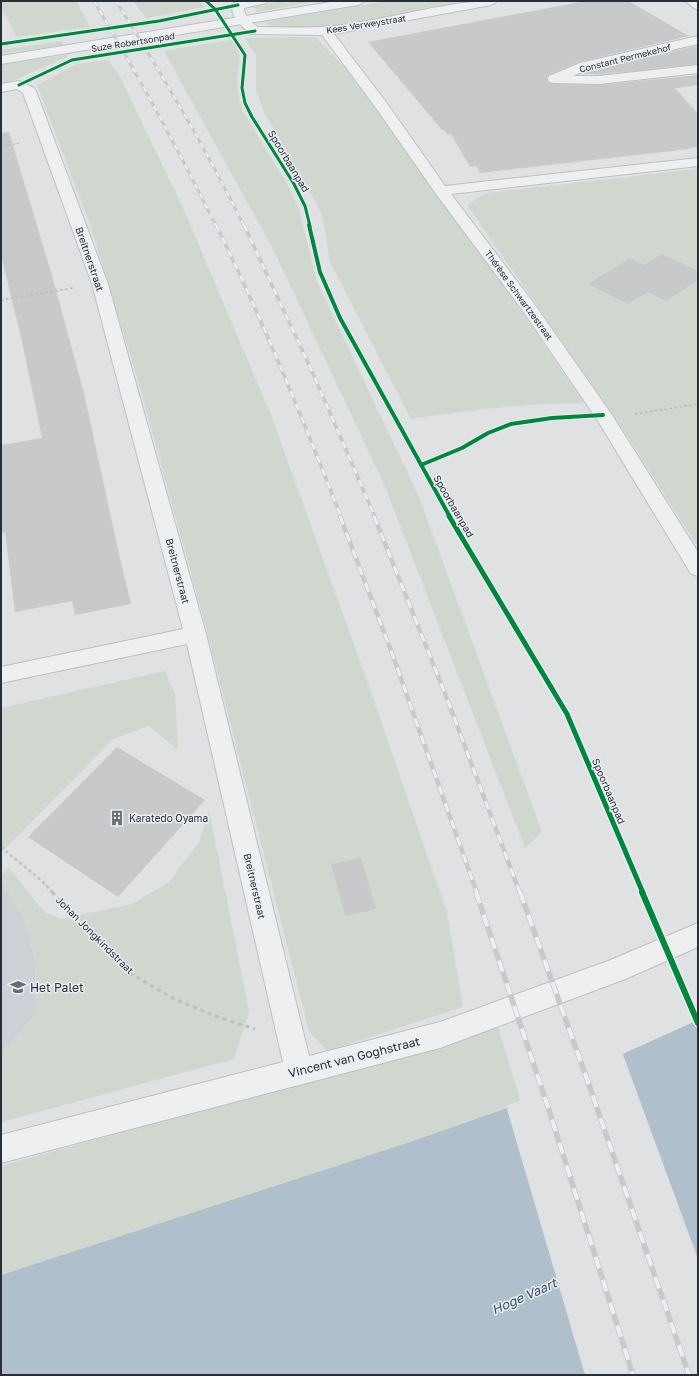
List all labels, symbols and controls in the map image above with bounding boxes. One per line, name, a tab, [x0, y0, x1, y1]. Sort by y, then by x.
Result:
street label: Kees Verweystraat	[325, 12, 407, 36]
street label: Suze Robertsonpad	[90, 30, 176, 54]
street label: Constant Permekehof	[578, 41, 673, 75]
street label: Spoorbaanpad	[266, 128, 312, 194]
street label: Breitnerstraat	[73, 225, 107, 293]
street label: Thérèse Schwartzestraat	[483, 248, 556, 342]
street label: Spoorbaanpad	[431, 473, 477, 539]
street label: Breitnerstraat	[164, 537, 192, 605]
street label: Spoorbaanpad	[590, 756, 628, 826]
building icon: Karatedo Oyama	[108, 809, 126, 827]
place label: Karatedo Oyama	[129, 812, 208, 824]
street label: Breitnerstraat	[242, 852, 268, 920]
street label: Johan Jongkindstraat	[54, 894, 136, 976]
school or university icon: Het Palet	[9, 978, 27, 996]
place label: Het Palet	[30, 980, 84, 995]
street label: Vincent van Goghstraat	[287, 1033, 422, 1081]
water label: Hoge Vaart	[489, 1274, 561, 1317]

